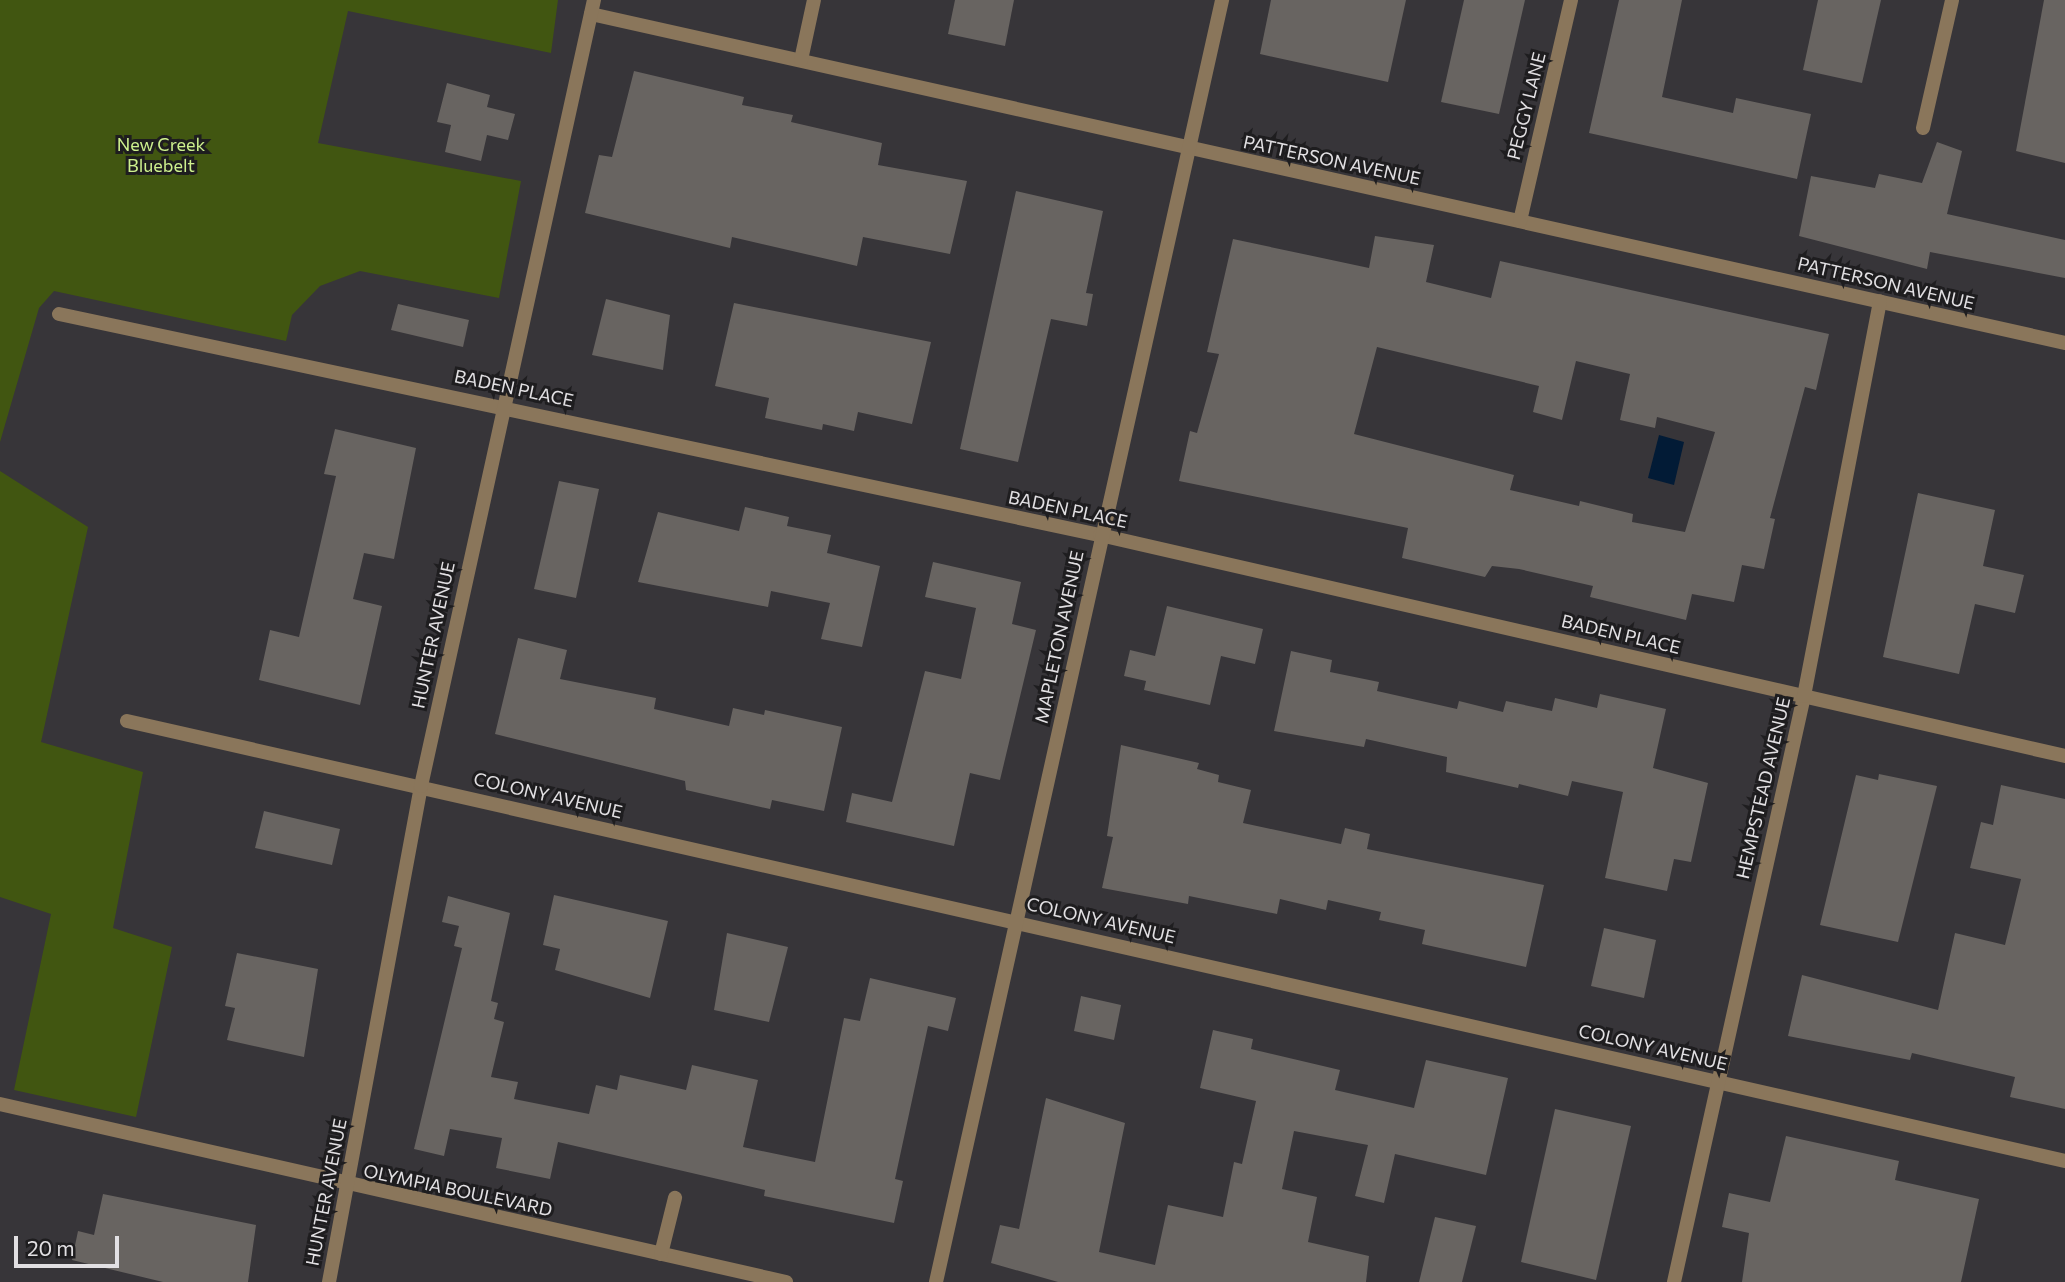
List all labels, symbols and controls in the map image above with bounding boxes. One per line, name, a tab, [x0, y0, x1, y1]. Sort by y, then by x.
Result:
street label: PEGGY LANE	[1502, 50, 1550, 162]
street label: PATTERSON AVENUE	[1241, 131, 1423, 189]
park label: New Creek Bluebelt	[117, 134, 205, 176]
street label: PATTERSON AVENUE	[1795, 252, 1977, 314]
street label: BADEN PLACE	[452, 365, 576, 411]
street label: BADEN PLACE	[1006, 486, 1130, 532]
street label: MAPLETON AVENUE	[1030, 549, 1088, 725]
street label: HUNTER AVENUE	[407, 560, 459, 710]
street label: BADEN PLACE	[1559, 610, 1683, 658]
street label: HEMPSTEAD AVENUE	[1732, 695, 1794, 881]
street label: COLONY AVENUE	[472, 767, 624, 823]
street label: COLONY AVENUE	[1025, 892, 1177, 948]
street label: COLONY AVENUE	[1577, 1019, 1729, 1075]
street label: HUNTER AVENUE	[301, 1117, 351, 1267]
street label: OLYMPIA BOULEVARD	[362, 1159, 554, 1221]
scale bar	[18, 1222, 122, 1266]
text: 20 m	[27, 1235, 75, 1260]

